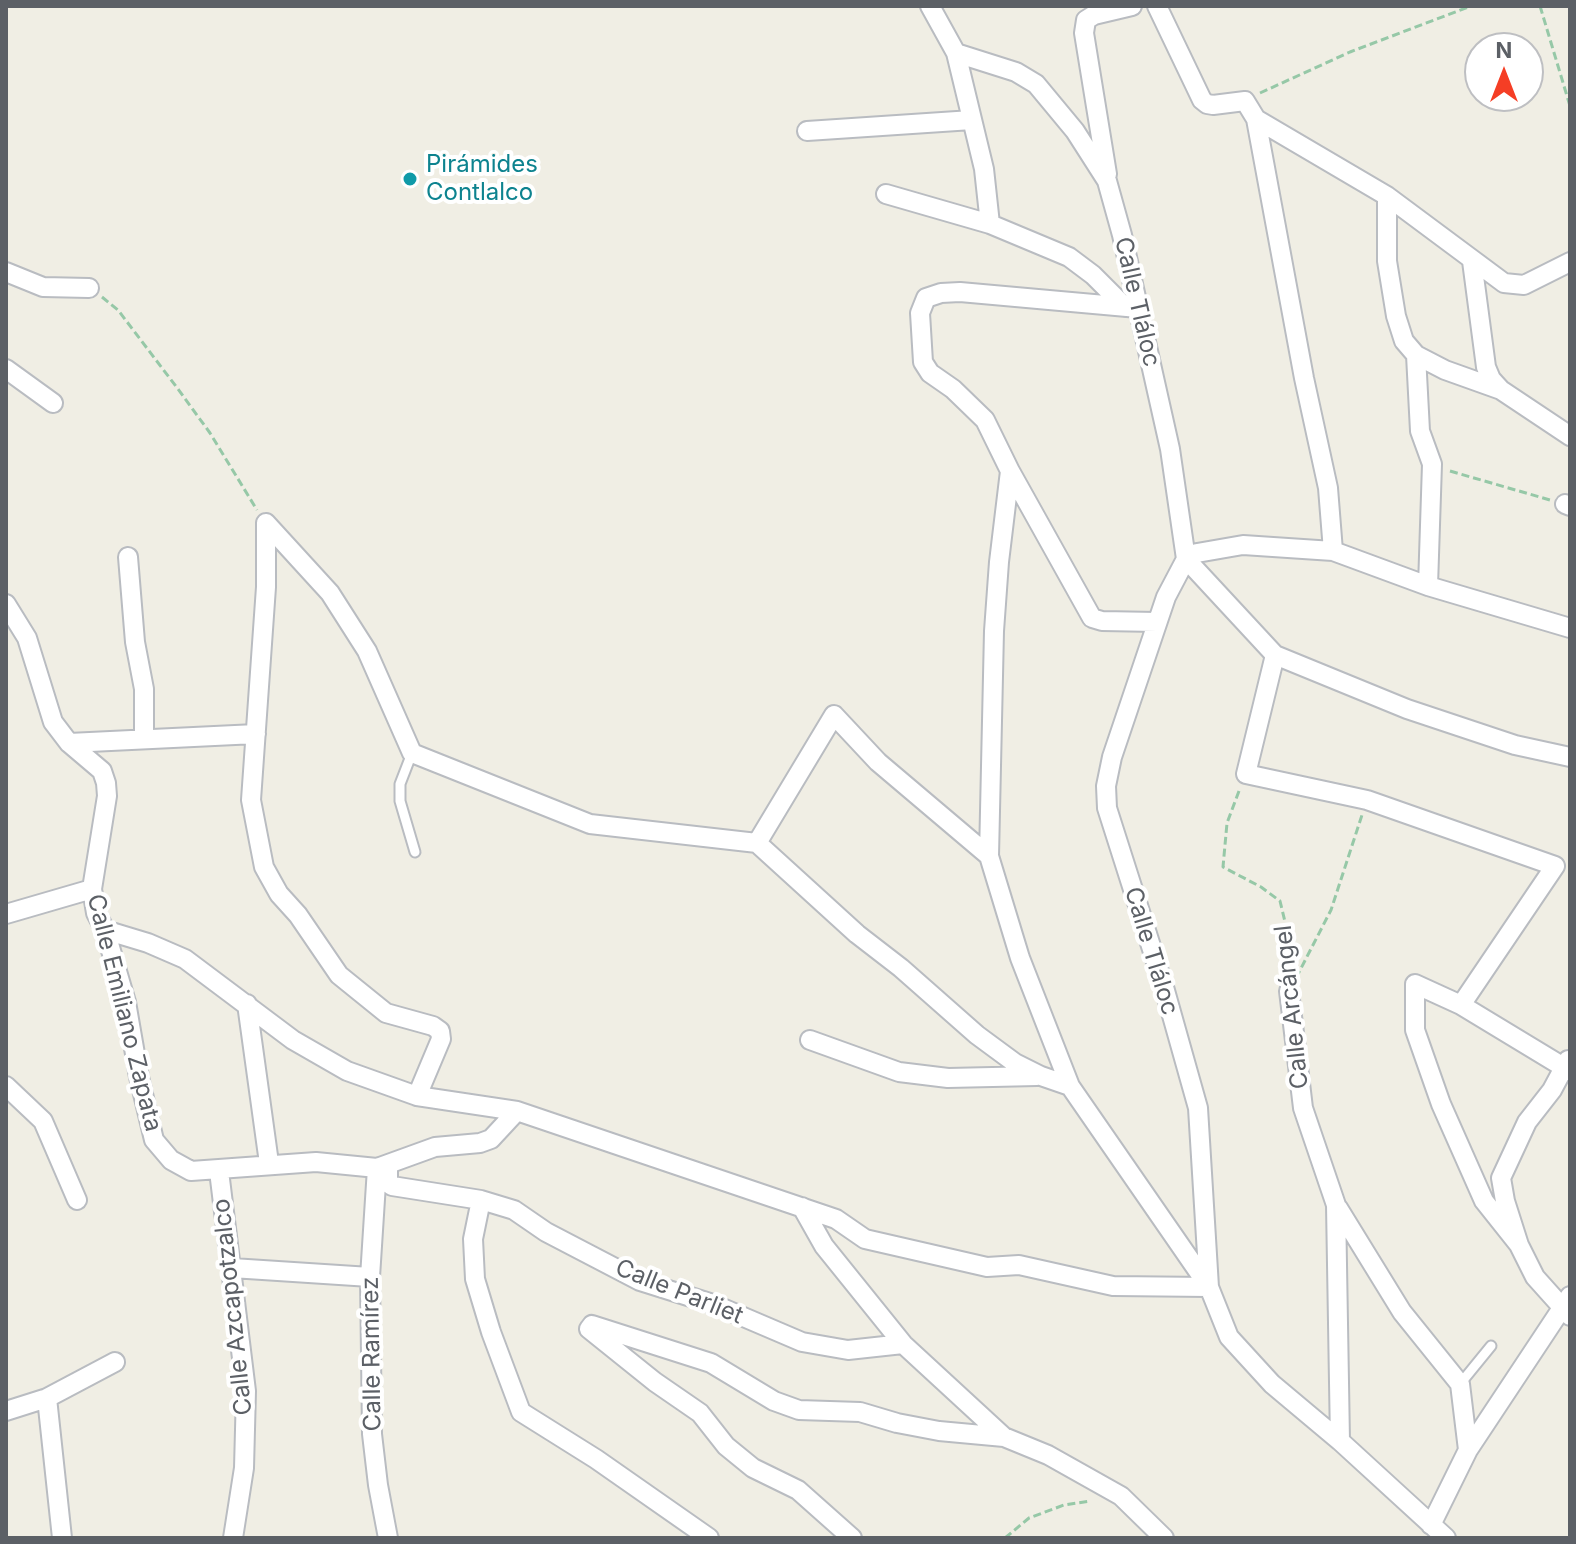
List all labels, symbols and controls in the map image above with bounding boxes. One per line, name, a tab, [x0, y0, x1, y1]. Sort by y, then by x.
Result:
north arrow	[1464, 32, 1544, 112]
text: N	[1496, 37, 1512, 63]
place label: Pirámides Contlalco	[426, 151, 538, 207]
marker: Pirámides Contlalco	[401, 170, 419, 188]
street label: Calle Tláloc	[1108, 234, 1166, 370]
street label: Calle Tláloc	[1118, 884, 1184, 1018]
street label: Calle Emiliano Zapata	[81, 891, 167, 1135]
street label: Calle Arcángel	[1269, 924, 1315, 1090]
street label: Calle Azcapotzalco	[207, 1197, 259, 1417]
street label: Calle Parliet	[611, 1253, 747, 1331]
street label: Calle Ramírez	[356, 1276, 388, 1432]

